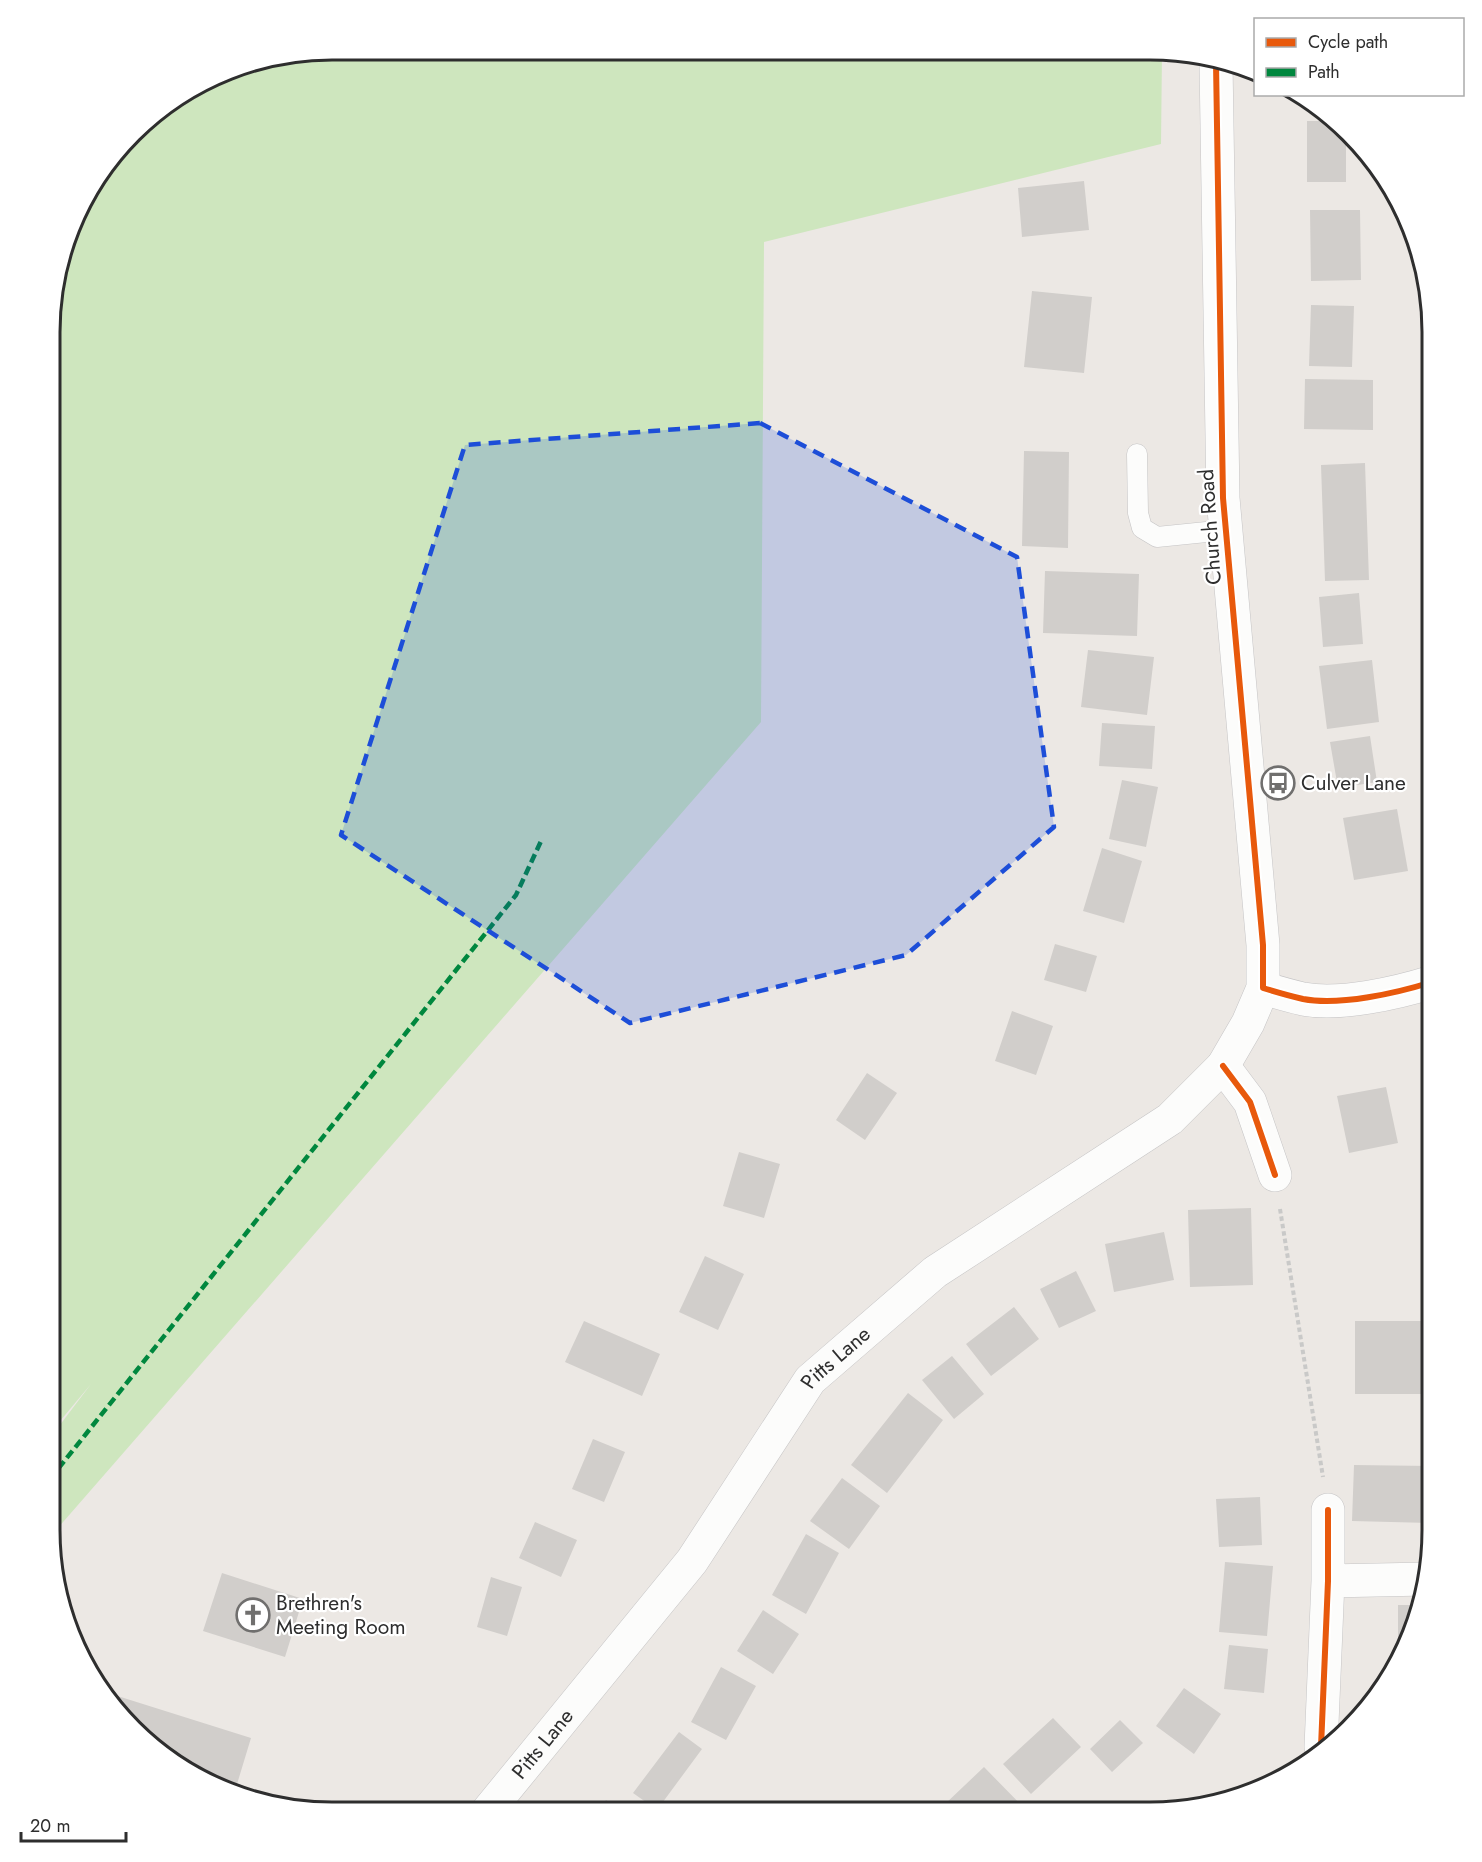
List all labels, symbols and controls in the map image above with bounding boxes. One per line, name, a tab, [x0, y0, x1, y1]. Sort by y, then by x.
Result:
legend	[1254, 18, 1464, 96]
text: Cycle path	[1308, 29, 1388, 55]
text: Path	[1308, 59, 1340, 85]
street label: Church Road	[1191, 468, 1229, 586]
bus stop icon: Culver Lane	[1260, 765, 1296, 801]
place label: Culver Lane	[1301, 768, 1406, 798]
street label: Pitts Lane	[793, 1319, 877, 1395]
place label: Brethren's Meeting Room	[276, 1588, 406, 1642]
church icon: Brethren's Meeting Room	[235, 1597, 271, 1633]
street label: Pitts Lane	[505, 1702, 581, 1786]
scale bar	[21, 1805, 126, 1843]
text: 20 m	[30, 1813, 70, 1839]

